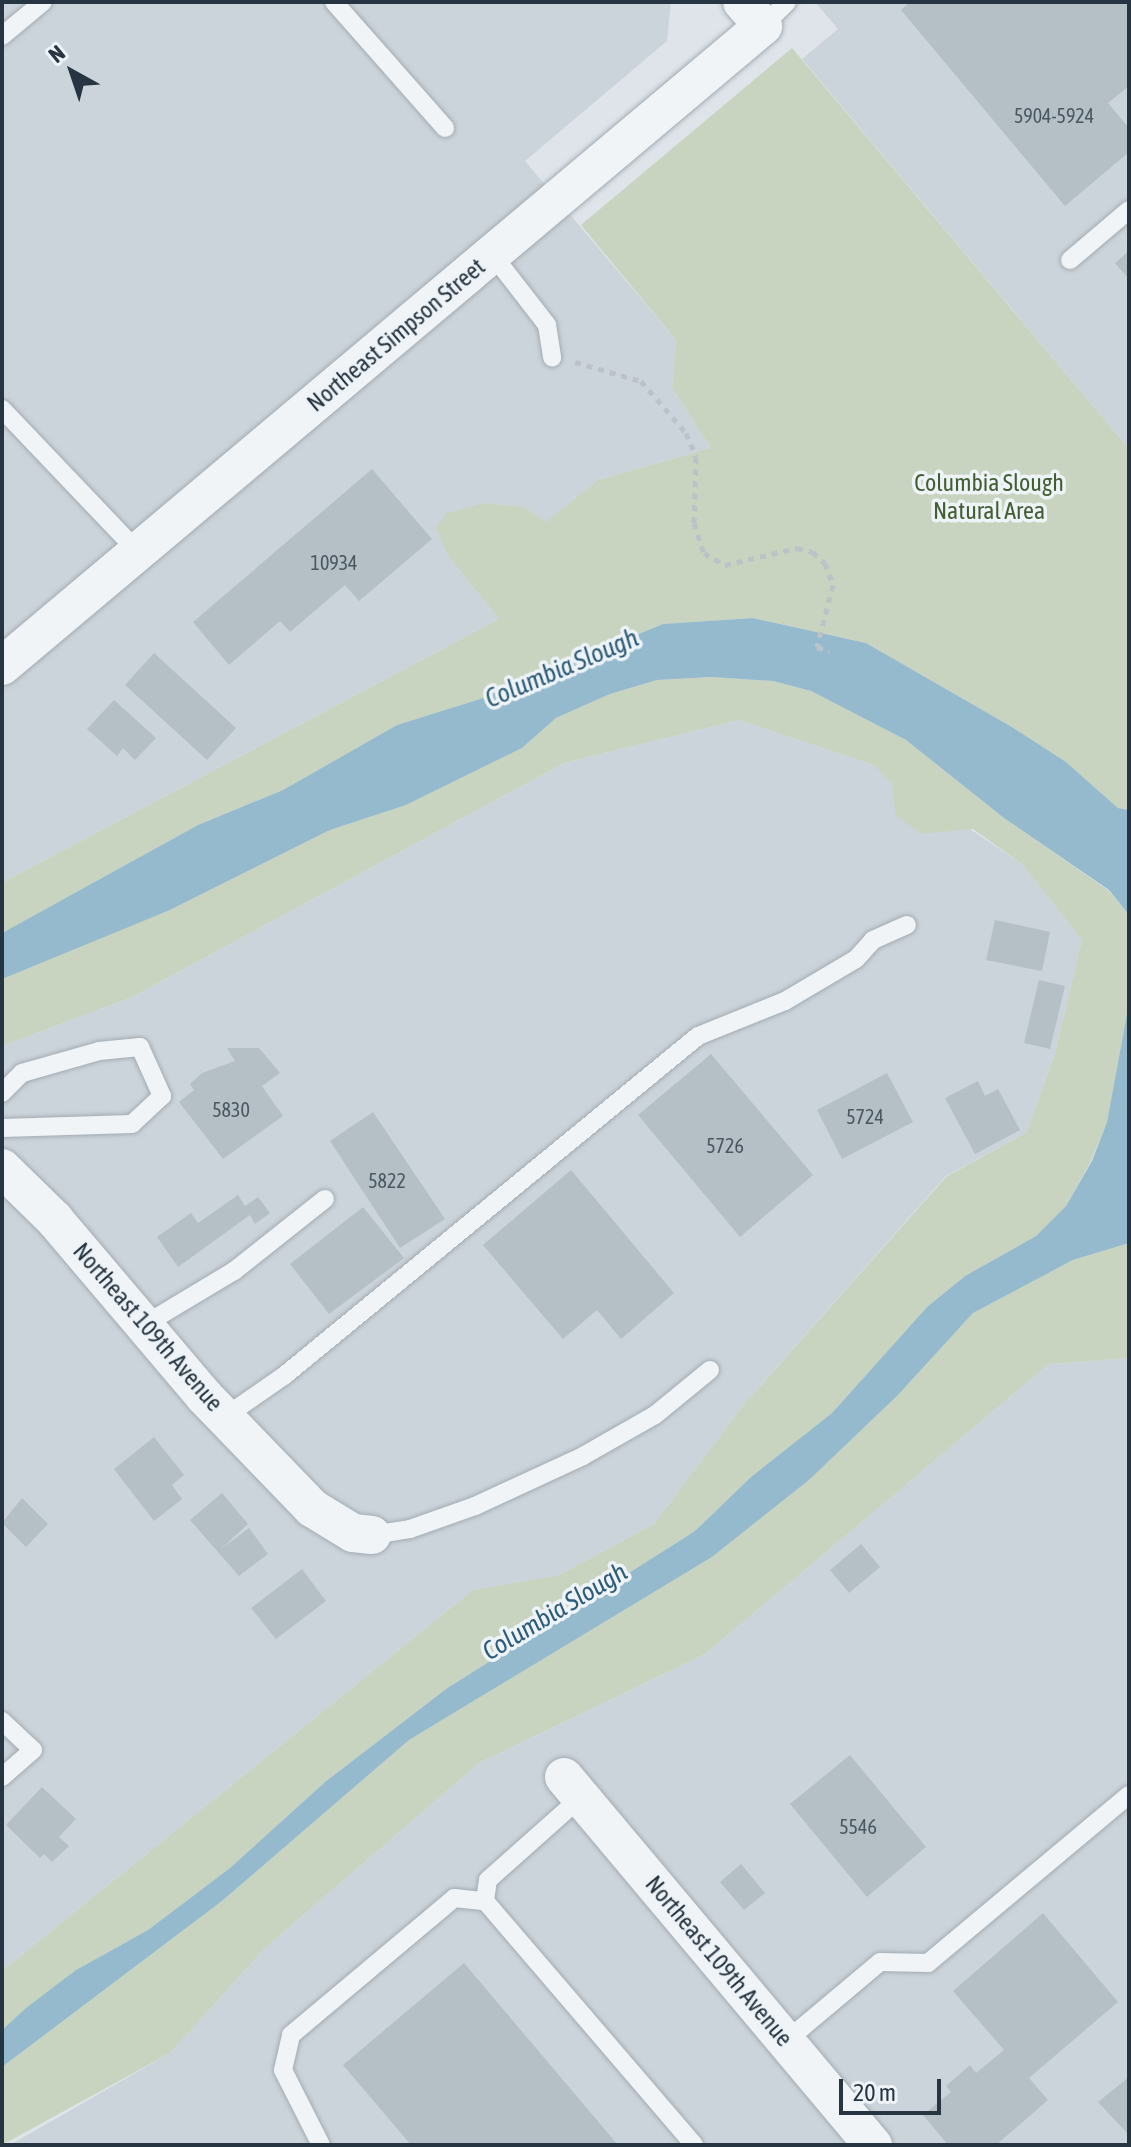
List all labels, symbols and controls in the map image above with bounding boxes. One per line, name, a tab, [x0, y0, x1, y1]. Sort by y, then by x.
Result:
north arrow	[32, 32, 112, 112]
text: N	[43, 39, 70, 68]
house number: 5904-5924	[1014, 103, 1094, 127]
street label: Northeast Simpson Street	[301, 252, 491, 418]
park label: Columbia Slough Natural Area	[914, 469, 1064, 525]
house number: 10934	[311, 550, 357, 574]
water label: Columbia Slough	[481, 623, 643, 715]
house number: 5830	[212, 1097, 250, 1121]
house number: 5724	[846, 1104, 884, 1128]
house number: 5726	[706, 1133, 744, 1157]
house number: 5822	[368, 1168, 406, 1192]
street label: Northeast 109th Avenue	[67, 1237, 229, 1417]
water label: Columbia Slough	[477, 1557, 633, 1667]
house number: 5546	[839, 1814, 877, 1838]
street label: Northeast 109th Avenue	[639, 1870, 799, 2052]
scale bar	[843, 2063, 945, 2113]
text: 20 m	[853, 2079, 896, 2106]

